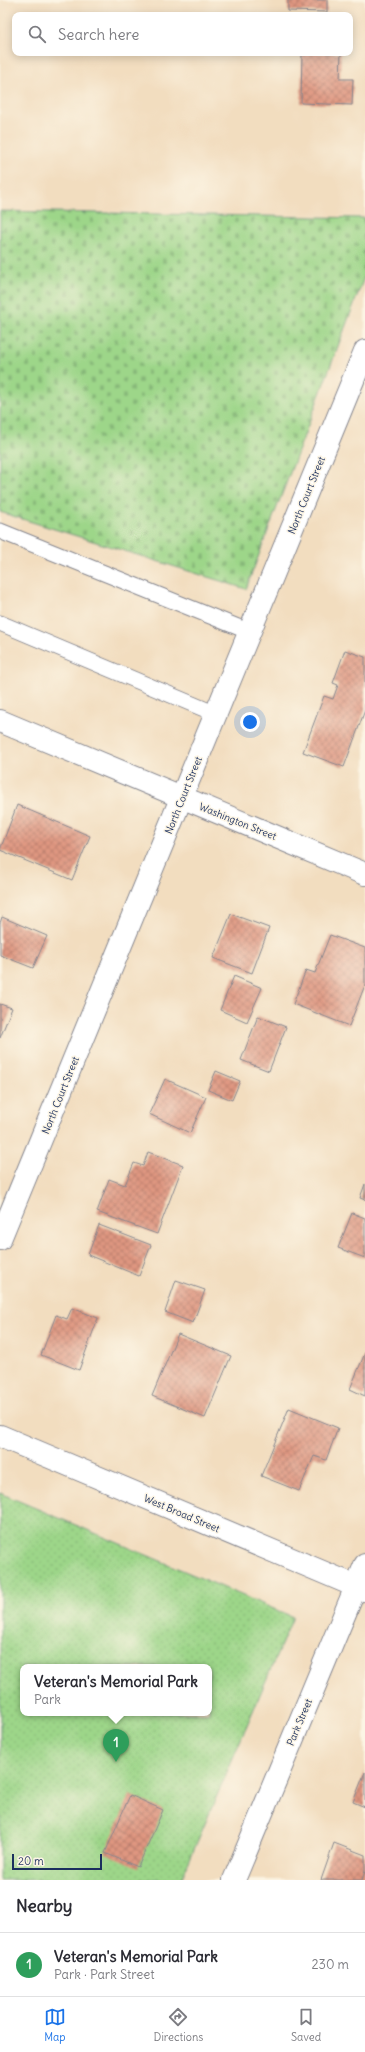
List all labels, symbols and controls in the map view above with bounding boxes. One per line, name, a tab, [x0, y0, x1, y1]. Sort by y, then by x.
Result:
search box	[12, 12, 353, 56]
icon: search	[26, 23, 48, 45]
text: Search here	[58, 25, 139, 44]
street label: North Court Street	[285, 454, 328, 536]
your location	[240, 712, 260, 732]
street label: North Court Street	[162, 754, 205, 836]
street label: Washington Street	[197, 800, 279, 843]
street label: North Court Street	[39, 1054, 82, 1136]
street label: West Broad Street	[142, 1492, 222, 1536]
popup	[20, 1664, 212, 1716]
text: Veteran's Memorial Park	[34, 1672, 198, 1691]
text: Park	[34, 1691, 61, 1708]
street label: Park Street	[284, 1696, 315, 1748]
pin: 1	[103, 1729, 129, 1762]
scale bar	[12, 1852, 102, 1871]
text: 20 m	[18, 1854, 44, 1868]
text: Nearby	[16, 1895, 72, 1917]
text: Veteran's Memorial Park	[54, 1947, 218, 1966]
text: 1	[26, 1956, 32, 1973]
text: 230 m	[311, 1956, 349, 1973]
text: Park · Park Street	[54, 1966, 155, 1983]
tab: Map	[44, 2006, 66, 2044]
tab: Directions	[154, 2006, 203, 2044]
tab: Saved	[291, 2006, 321, 2044]

